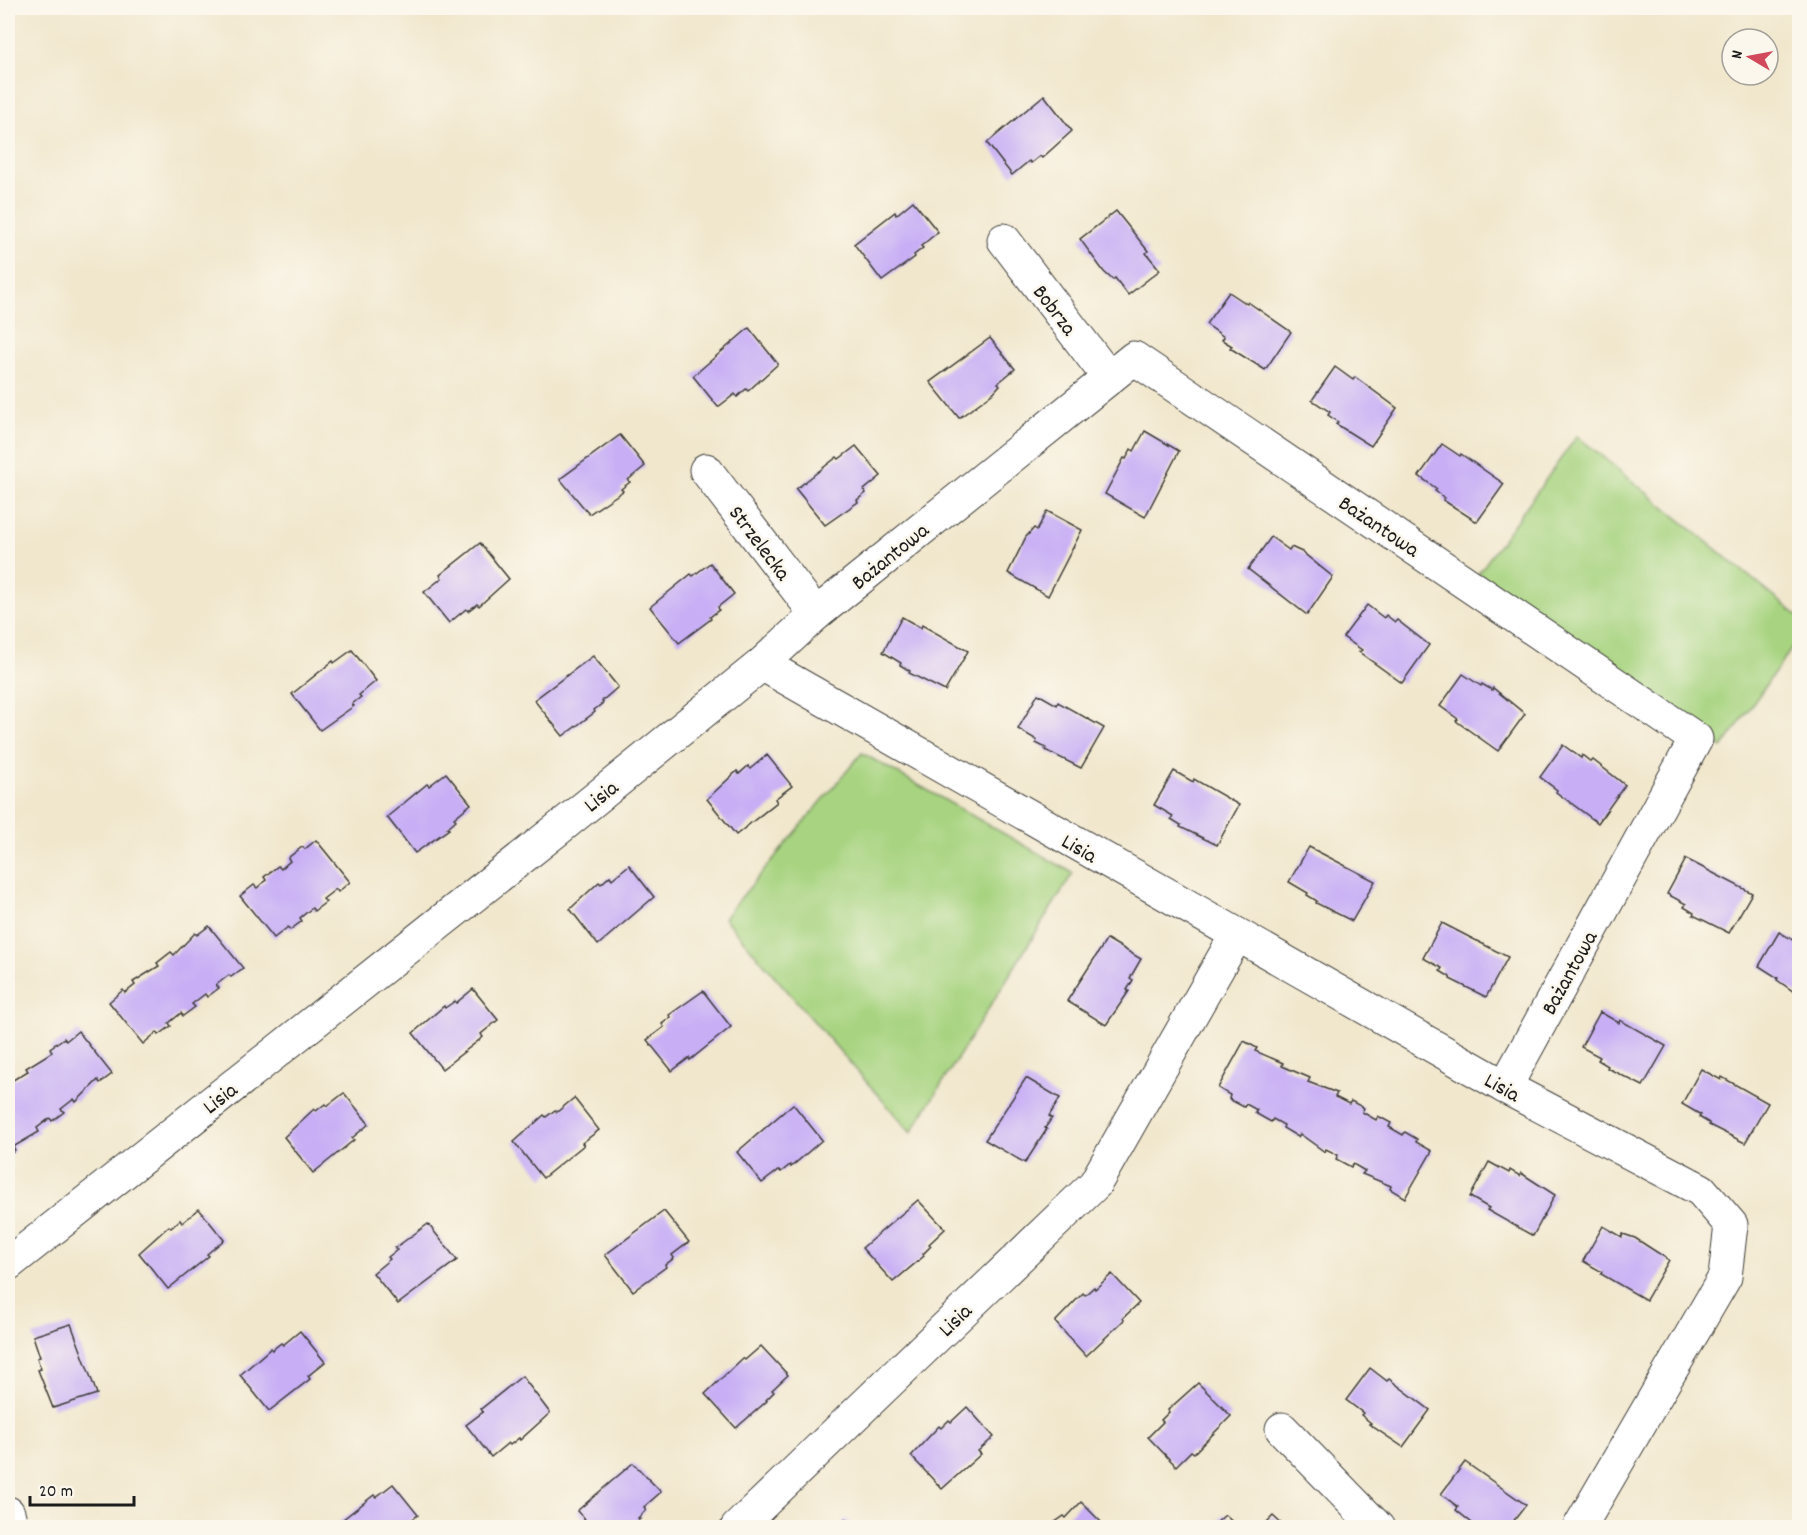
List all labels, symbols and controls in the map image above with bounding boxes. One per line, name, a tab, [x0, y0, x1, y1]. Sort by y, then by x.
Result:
north arrow	[1720, 27, 1780, 87]
text: N	[1726, 49, 1750, 61]
street label: Bobrza	[1024, 279, 1083, 344]
street label: Bażantowa	[1331, 489, 1425, 567]
street label: Strzelecka	[720, 500, 797, 589]
street label: Bażantowa	[846, 516, 937, 599]
street label: Lisia	[578, 774, 627, 821]
street label: Lisia	[1055, 827, 1102, 873]
street label: Bażantowa	[1535, 925, 1607, 1021]
street label: Lisia	[1478, 1067, 1525, 1112]
street label: Lisia	[197, 1076, 246, 1123]
street label: Lisia	[932, 1297, 981, 1345]
scale bar	[30, 1469, 134, 1507]
text: 20 m	[39, 1480, 73, 1505]

